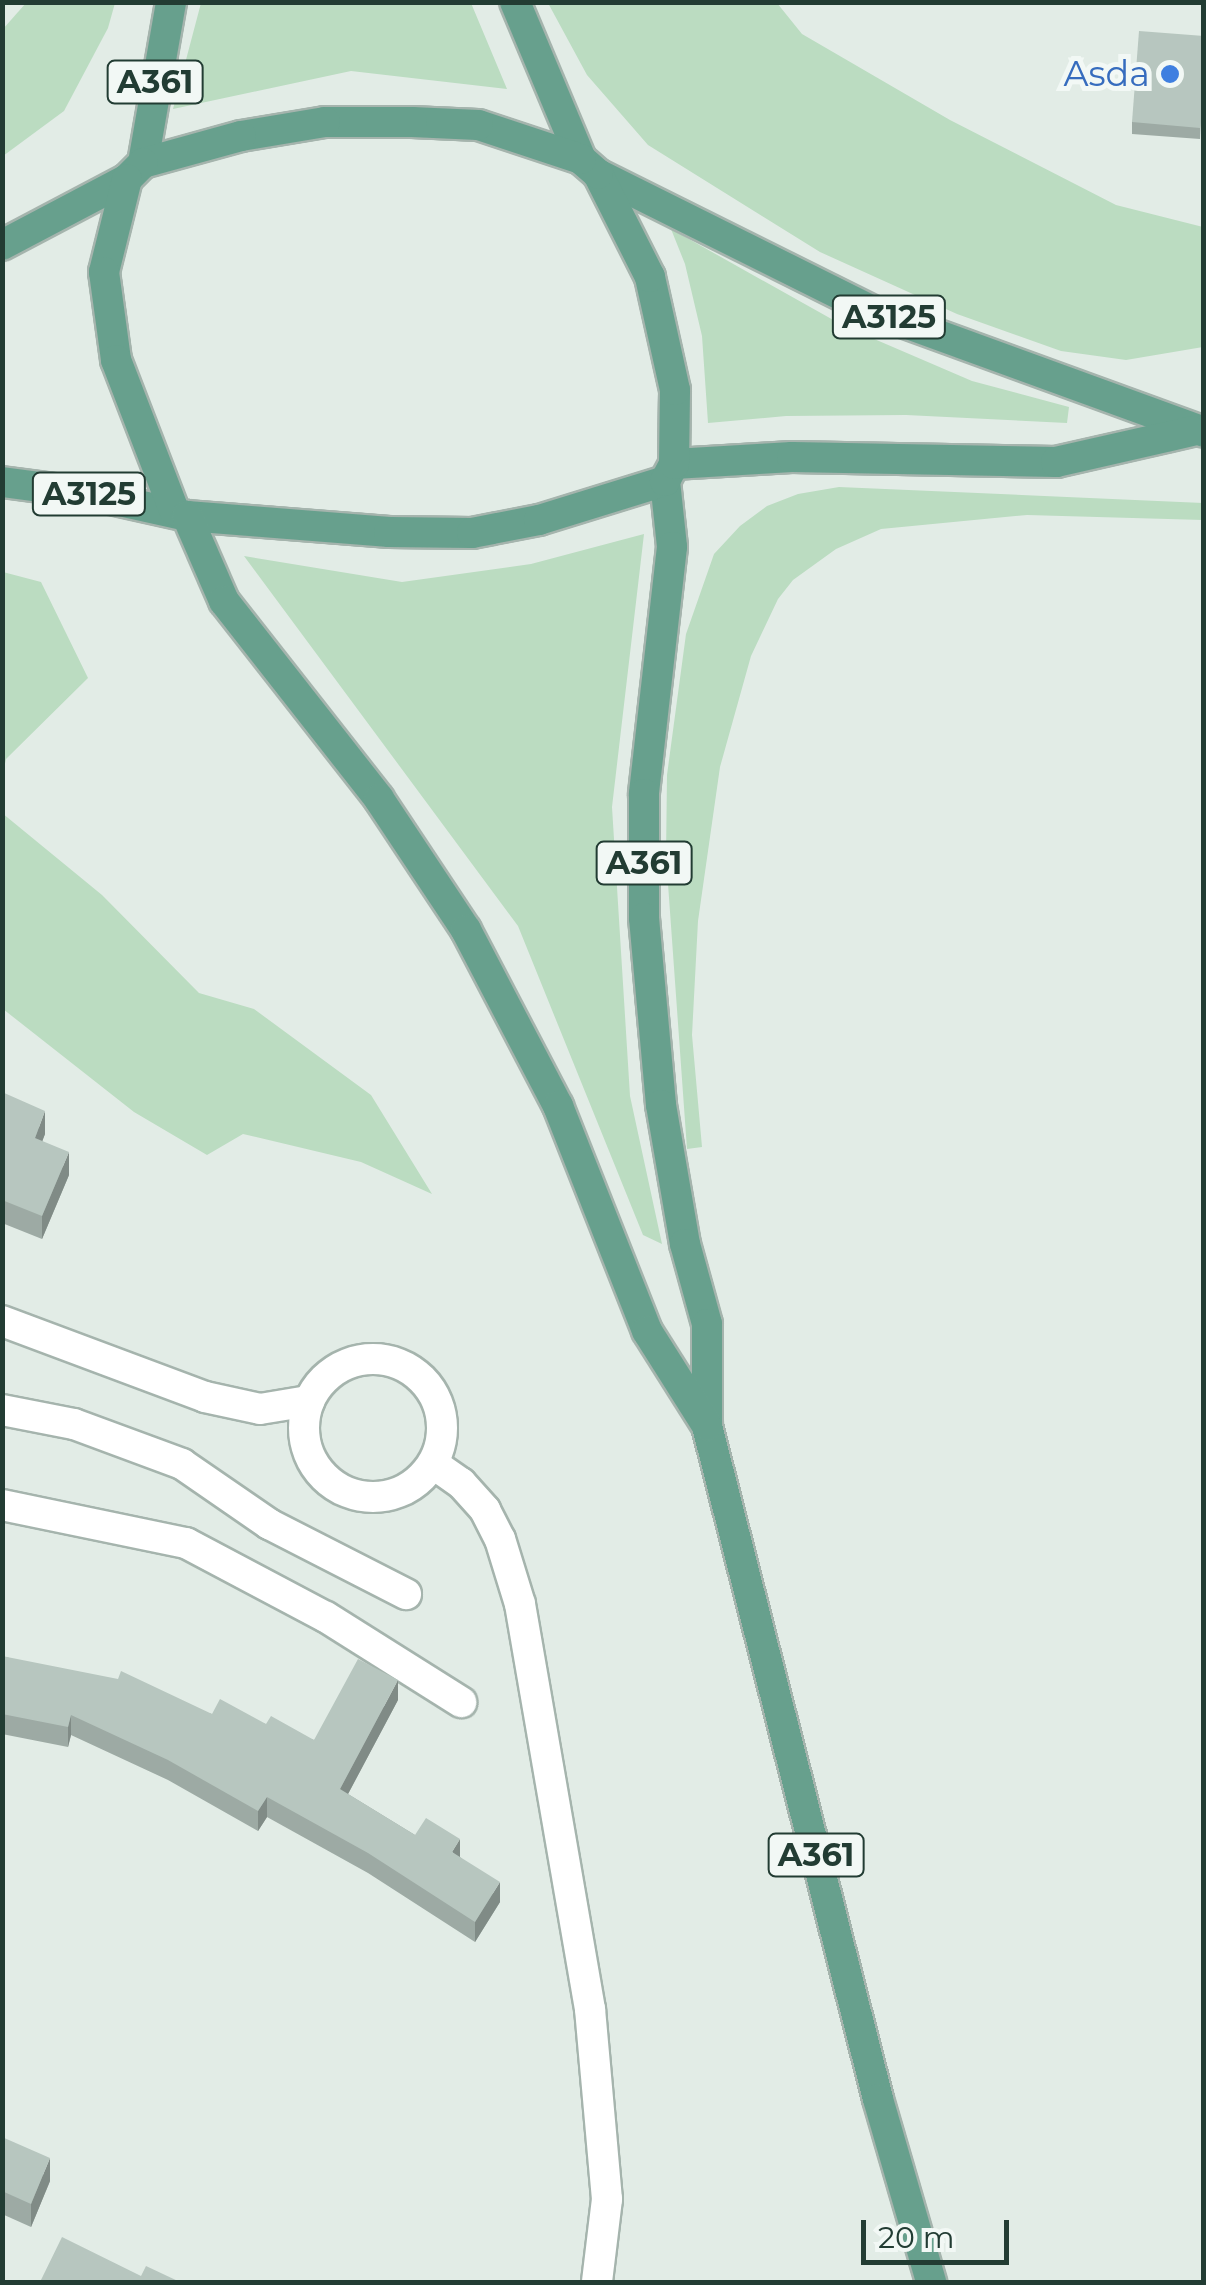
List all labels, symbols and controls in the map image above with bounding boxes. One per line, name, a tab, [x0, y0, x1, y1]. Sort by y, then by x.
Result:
place label: Asda	[1064, 53, 1150, 95]
road number: A361	[105, 55, 205, 109]
marker: Asda	[1159, 63, 1181, 85]
road number: A3125	[832, 290, 946, 344]
road number: A3125	[32, 467, 146, 521]
road number: A361	[594, 836, 694, 890]
road number: A361	[766, 1828, 866, 1882]
scale bar	[866, 2200, 1014, 2262]
text: 20 m	[878, 2219, 955, 2256]

